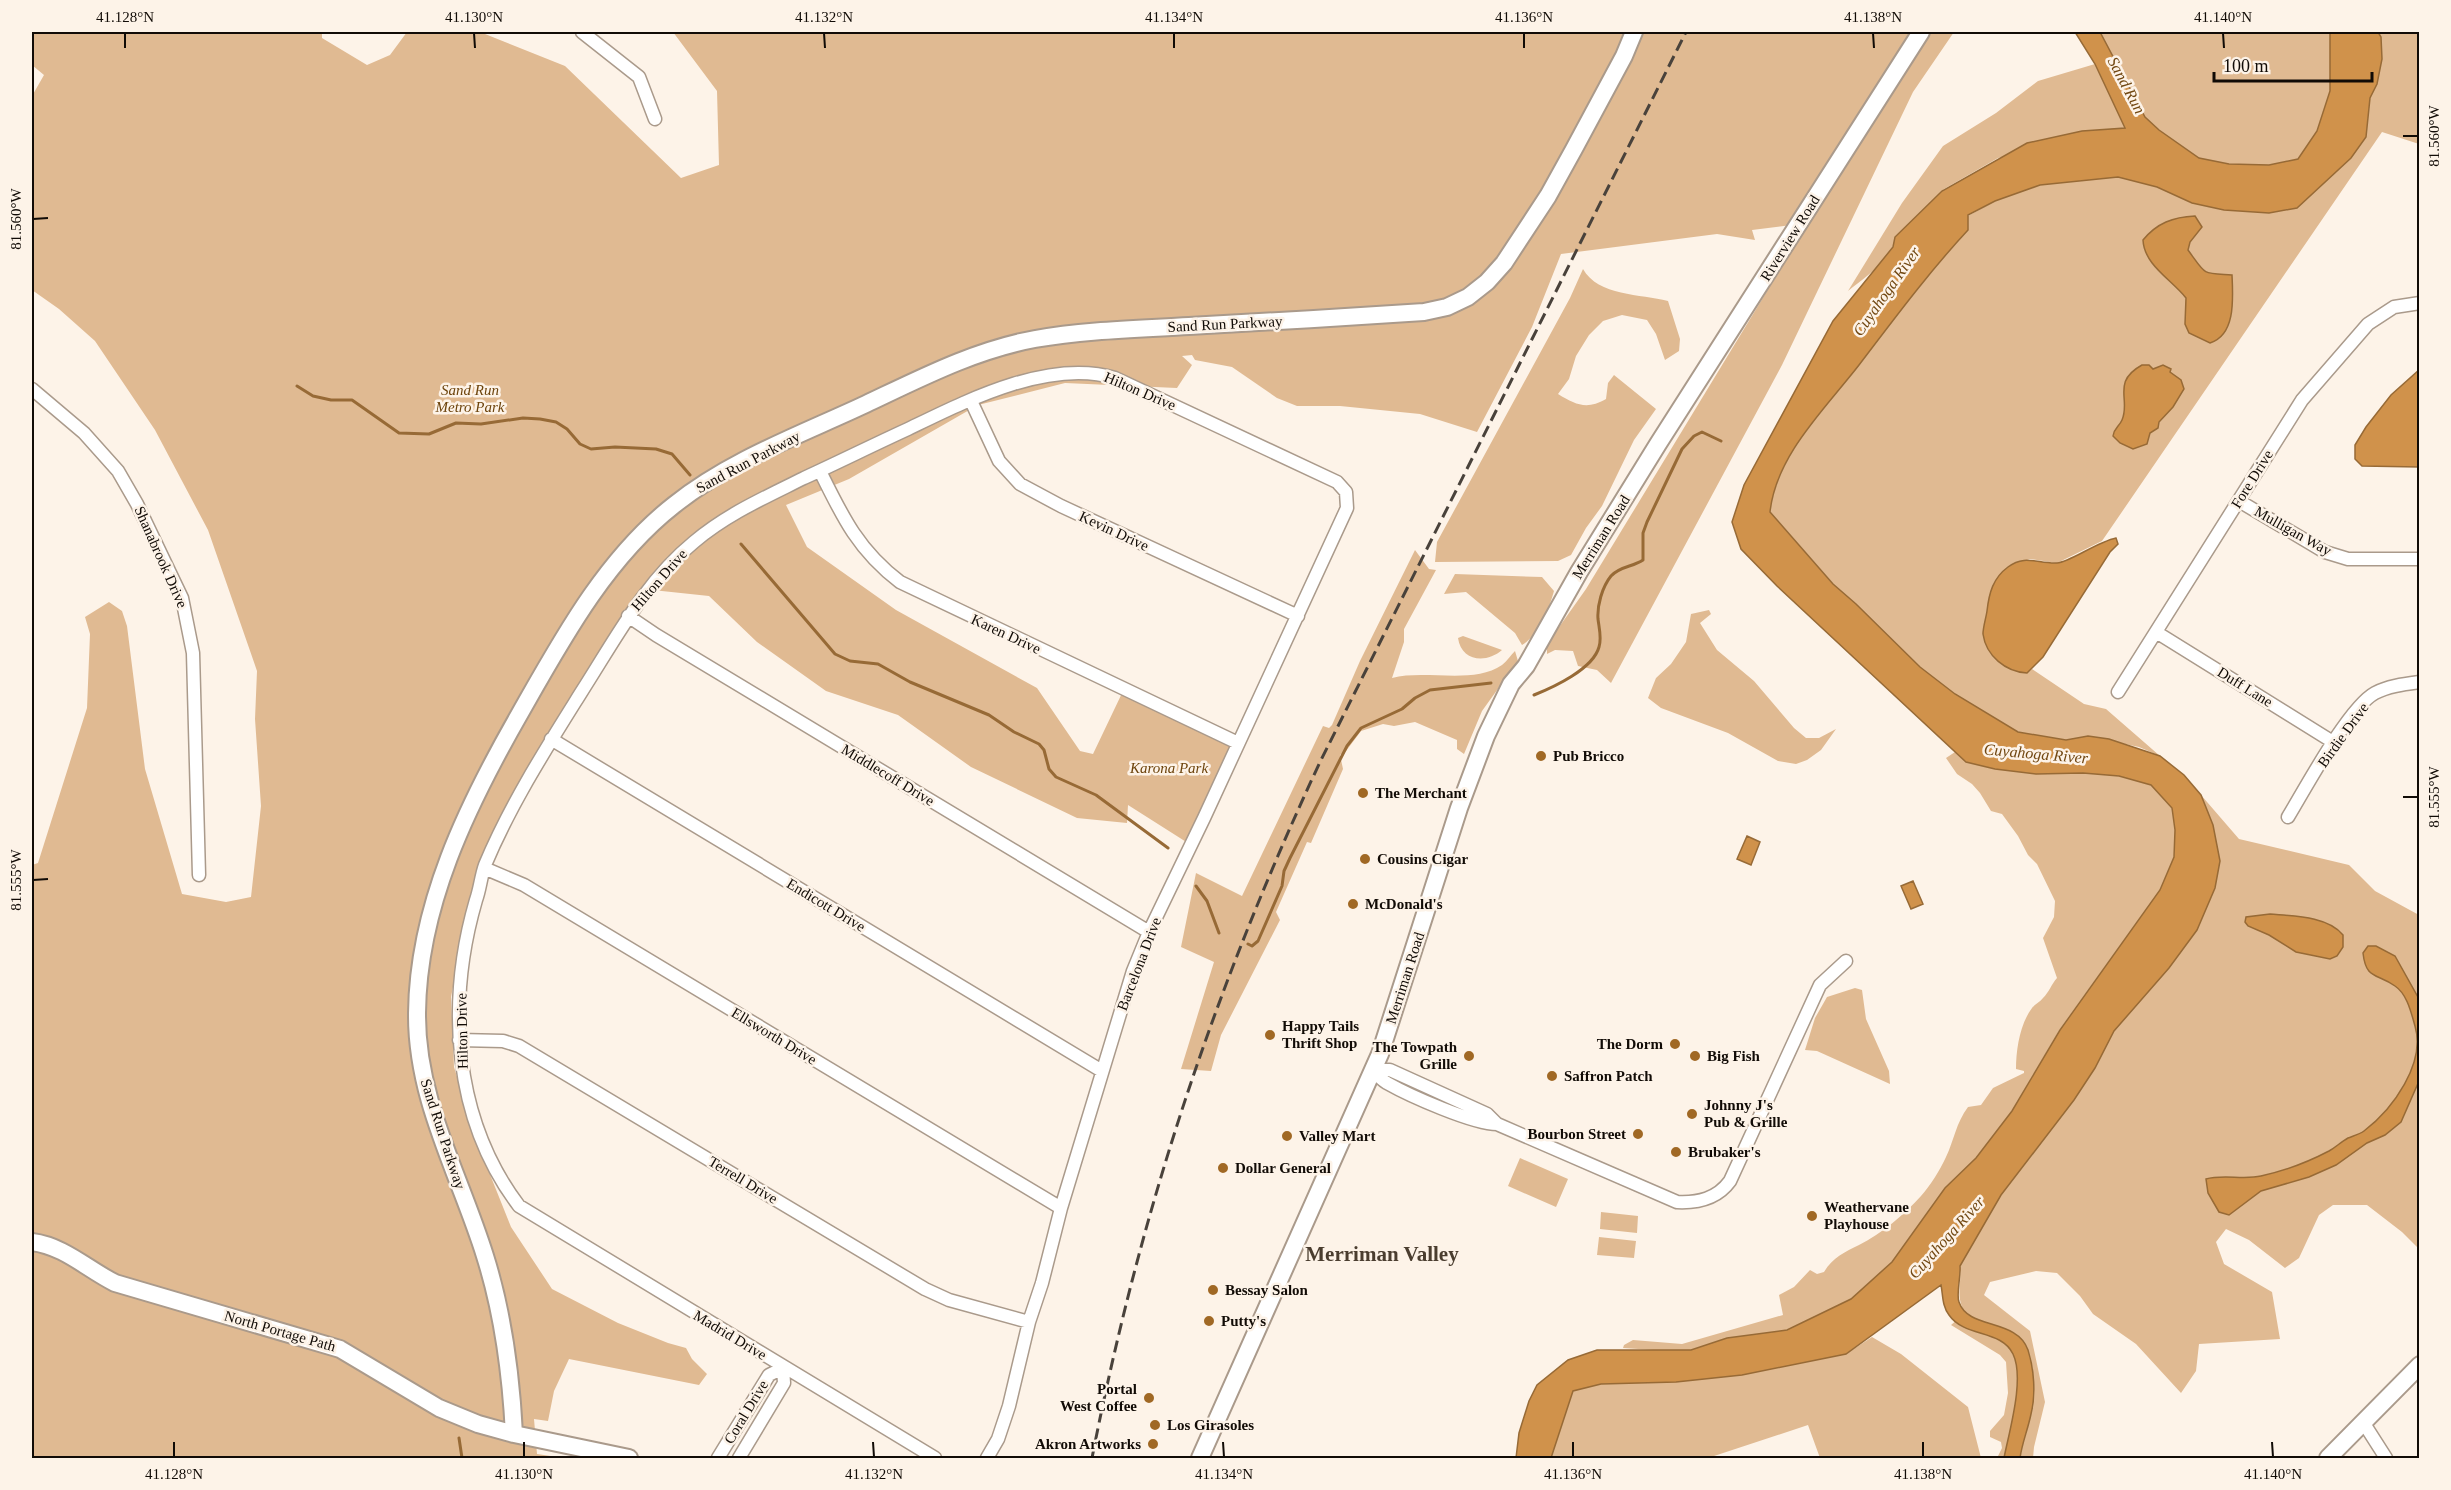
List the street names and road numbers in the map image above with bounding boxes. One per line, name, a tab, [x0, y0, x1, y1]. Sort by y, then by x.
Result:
street label: Riverview Road	[1757, 192, 1823, 284]
street label: Sand Run Parkway	[1167, 313, 1283, 335]
street label: Hilton Drive	[1102, 369, 1179, 413]
street label: Sand Run Parkway	[693, 428, 803, 496]
street label: Fore Drive	[2228, 447, 2276, 511]
street label: Merriman Road	[1569, 492, 1633, 582]
street label: Mulligan Way	[2252, 503, 2335, 559]
street label: Shanabrook Drive	[131, 504, 191, 611]
street label: Kevin Drive	[1077, 508, 1151, 554]
street label: Hilton Drive	[628, 546, 690, 614]
street label: Karen Drive	[969, 611, 1043, 657]
street label: Duff Lane	[2215, 664, 2276, 710]
street label: Birdie Drive	[2314, 700, 2372, 770]
street label: Middlecoff Drive	[839, 741, 937, 809]
street label: Endicott Drive	[784, 875, 868, 935]
street label: Barcelona Drive	[1114, 915, 1164, 1013]
street label: Merriman Road	[1383, 930, 1428, 1026]
street label: Hilton Drive	[453, 992, 471, 1069]
street label: Ellsworth Drive	[729, 1004, 820, 1068]
street label: Sand Run Parkway	[418, 1077, 469, 1192]
street label: Terrell Drive	[706, 1153, 781, 1207]
street label: North Portage Path	[223, 1307, 338, 1355]
street label: Madrid Drive	[691, 1307, 770, 1363]
street label: Coral Drive	[721, 1377, 771, 1447]

